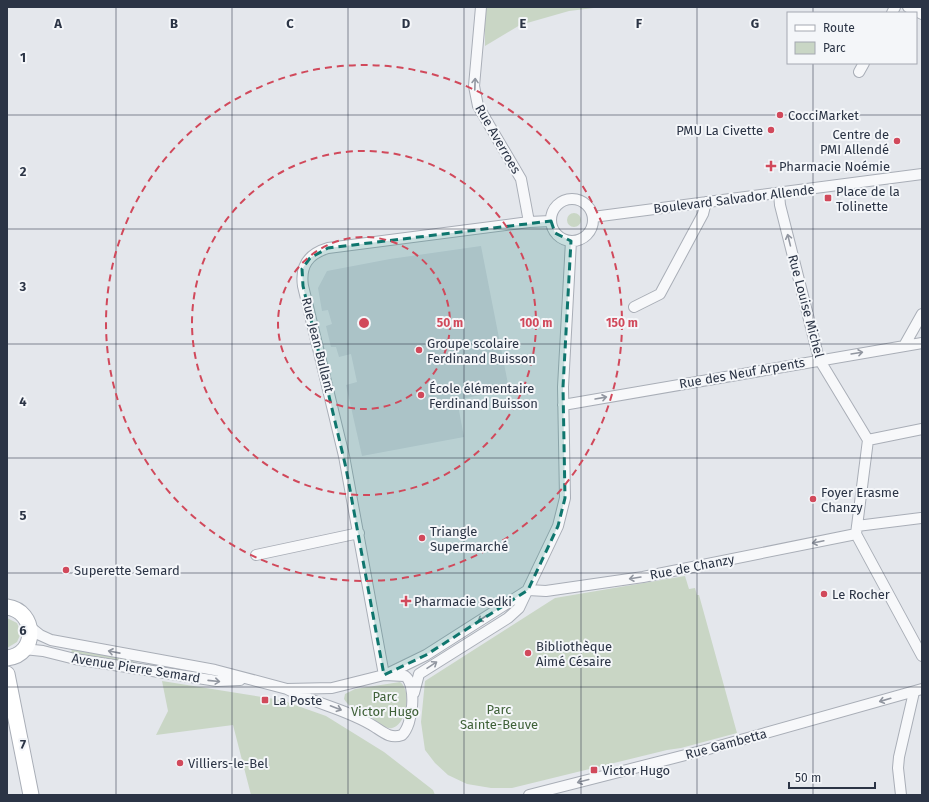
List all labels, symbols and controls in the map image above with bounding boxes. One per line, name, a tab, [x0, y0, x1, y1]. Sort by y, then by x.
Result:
legend	[787, 12, 917, 64]
text: A	[53, 16, 62, 31]
text: B	[170, 16, 178, 31]
text: C	[286, 16, 294, 31]
text: D	[402, 16, 411, 31]
text: E	[520, 16, 527, 31]
text: F	[636, 16, 643, 31]
text: G	[751, 16, 759, 31]
text: Route	[823, 21, 855, 35]
text: Parc	[823, 41, 846, 55]
text: 1	[20, 50, 26, 65]
one-way arrow	[471, 78, 478, 91]
street label: Rue Averroes	[472, 102, 524, 176]
place label: CocciMarket	[788, 108, 859, 123]
marker: CocciMarket	[775, 110, 785, 120]
place label: PMU La Civette	[676, 123, 763, 138]
marker: PMU La Civette	[766, 125, 776, 135]
place label: Centre de PMI Allendé	[820, 127, 889, 157]
marker: Centre de PMI Allendé	[892, 136, 902, 146]
place label: Pharmacie Noémie	[779, 159, 890, 174]
marker: Pharmacie Noémie	[766, 161, 776, 171]
text: 2	[20, 164, 27, 179]
street label: Boulevard Salvador Allende	[653, 182, 815, 216]
place label: Place de la Tolinette	[836, 184, 900, 214]
marker: Place de la Tolinette	[823, 193, 833, 203]
one-way arrow	[784, 234, 792, 247]
street label: Rue Louise Michel	[785, 253, 827, 359]
text: 3	[19, 279, 27, 294]
street label: Rue Jean Bullant	[299, 296, 337, 394]
centre of rings	[357, 316, 371, 330]
text: 50 m	[437, 316, 463, 330]
text: 100 m	[520, 316, 552, 330]
text: 150 m	[606, 316, 638, 330]
place label: Groupe scolaire Ferdinand Buisson	[427, 336, 536, 366]
marker: Groupe scolaire Ferdinand Buisson	[414, 345, 424, 355]
one-way arrow	[850, 349, 863, 357]
street label: Rue des Neuf Arpents	[678, 355, 806, 391]
place label: École élémentaire Ferdinand Buisson	[429, 381, 538, 411]
marker: École élémentaire Ferdinand Buisson	[416, 390, 426, 400]
text: 4	[19, 394, 27, 409]
one-way arrow	[594, 394, 607, 402]
place label: Foyer Erasme Chanzy	[821, 485, 899, 515]
marker: Foyer Erasme Chanzy	[808, 494, 818, 504]
text: 5	[20, 508, 27, 523]
place label: Triangle Supermarché	[430, 524, 508, 554]
marker: Triangle Supermarché	[417, 533, 427, 543]
one-way arrow	[811, 538, 824, 546]
street label: Rue de Chanzy	[648, 551, 736, 583]
place label: Superette Semard	[74, 563, 180, 578]
marker: Superette Semard	[61, 565, 71, 575]
one-way arrow	[629, 574, 642, 582]
place label: Le Rocher	[832, 587, 890, 602]
marker: Le Rocher	[819, 589, 829, 599]
place label: Pharmacie Sedki	[414, 594, 512, 609]
marker: Pharmacie Sedki	[401, 596, 411, 606]
one-way arrow	[478, 614, 489, 622]
text: 6	[19, 623, 27, 638]
place label: Bibliothèque Aimé Césaire	[536, 639, 612, 669]
one-way arrow	[108, 648, 121, 656]
marker: Bibliothèque Aimé Césaire	[523, 648, 533, 658]
street label: Avenue Pierre Semard	[71, 650, 201, 686]
one-way arrow	[426, 661, 438, 669]
one-way arrow	[207, 677, 220, 684]
park label: Parc Victor Hugo	[351, 689, 419, 719]
place label: La Poste	[273, 693, 322, 708]
marker: La Poste	[260, 695, 270, 705]
one-way arrow	[878, 697, 891, 704]
park label: Parc Sainte-Beuve	[460, 702, 538, 732]
one-way arrow	[330, 705, 342, 712]
street label: Rue Gambetta	[684, 726, 768, 762]
text: 7	[20, 737, 26, 752]
place label: Villiers-le-Bel	[188, 756, 268, 771]
marker: Villiers-le-Bel	[175, 758, 185, 768]
place label: Victor Hugo	[602, 763, 670, 778]
scale bar	[789, 764, 875, 790]
marker: Victor Hugo	[589, 765, 599, 775]
text: 50 m	[795, 771, 821, 785]
one-way arrow	[577, 778, 590, 785]

